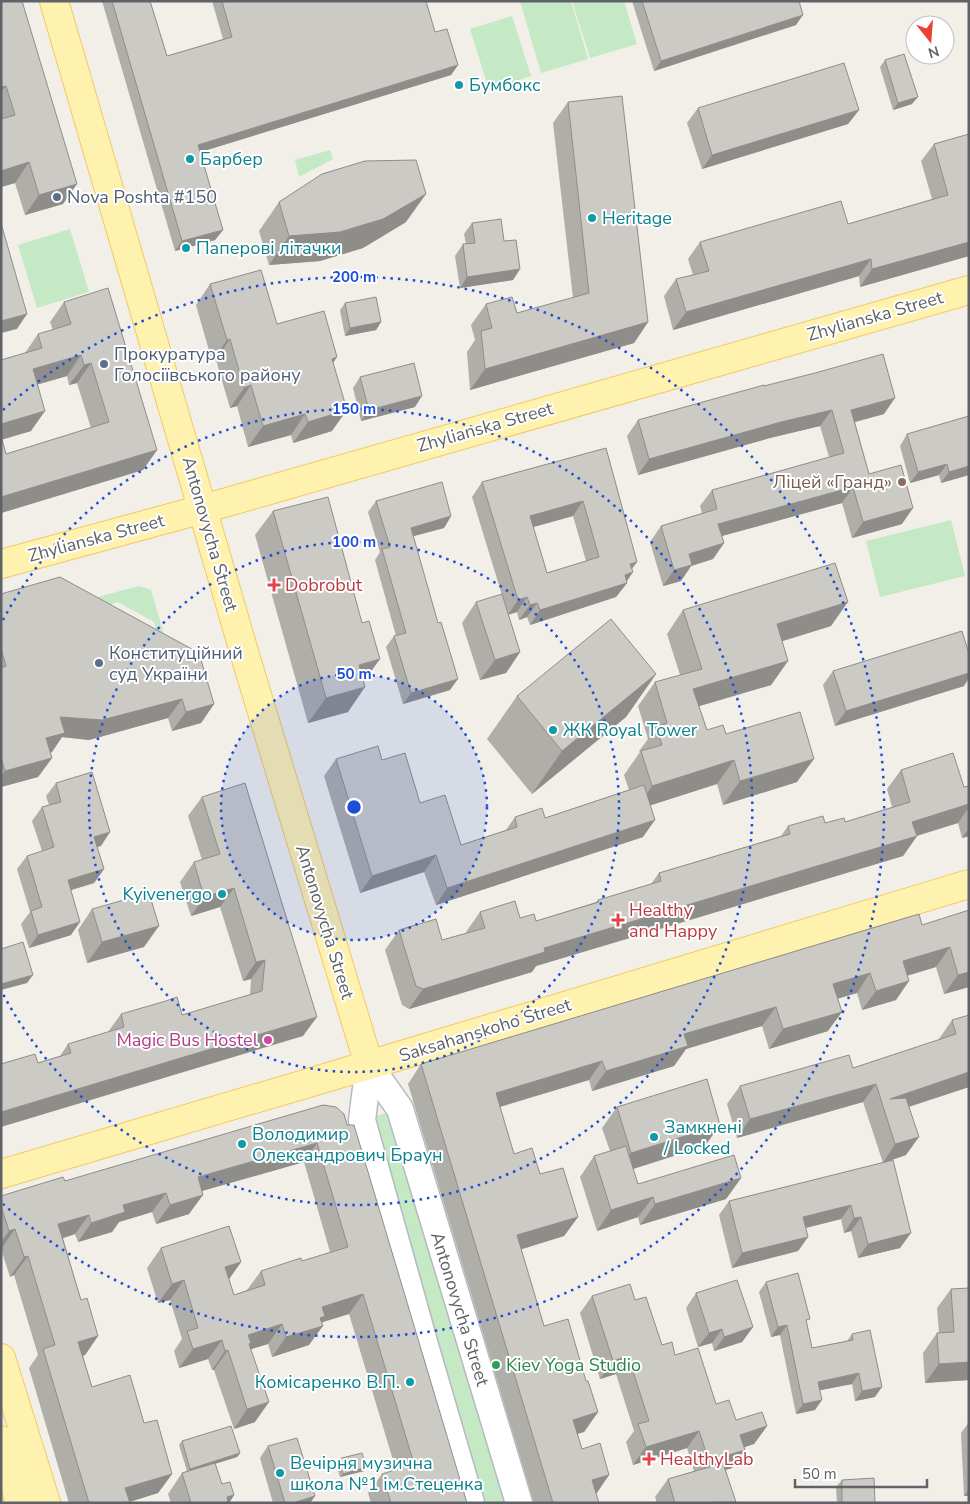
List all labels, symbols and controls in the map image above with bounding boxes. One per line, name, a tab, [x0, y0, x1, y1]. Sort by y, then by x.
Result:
north arrow	[905, 15, 955, 65]
text: N	[926, 41, 941, 63]
place label: Бумбокс	[469, 73, 541, 97]
marker: Бумбокс	[453, 79, 465, 91]
place label: Барбер	[200, 147, 263, 171]
marker: Барбер	[184, 153, 196, 165]
place label: Nova Poshta #150	[67, 185, 217, 209]
marker: Nova Poshta #150	[51, 191, 63, 203]
place label: Heritage	[602, 206, 672, 230]
marker: Heritage	[586, 212, 598, 224]
place label: Паперові літачки	[196, 236, 342, 260]
marker: Паперові літачки	[180, 242, 192, 254]
text: 200 m	[332, 267, 376, 287]
street label: Zhylianska Street	[804, 285, 946, 347]
place label: Прокуратура Голосіївського району	[114, 342, 301, 387]
marker: Прокуратура Голосіївського району	[98, 358, 110, 370]
street label: Zhylianska Street	[414, 396, 556, 458]
text: 150 m	[332, 399, 376, 419]
street label: Antonovycha Street	[176, 454, 244, 615]
place label: Ліцей «Гранд»	[773, 470, 892, 494]
marker: Ліцей «Гранд»	[896, 476, 908, 488]
street label: Zhylianska Street	[25, 508, 167, 568]
text: 100 m	[332, 532, 376, 552]
place label: Dobrobut	[285, 573, 363, 597]
marker: Dobrobut	[267, 578, 281, 592]
place label: Конституційний суд України	[109, 641, 243, 686]
marker: Конституційний суд України	[93, 657, 105, 669]
text: 50 m	[336, 664, 372, 684]
place label: ЖК Royal Tower	[563, 718, 698, 742]
marker: ЖК Royal Tower	[547, 724, 559, 736]
centre of rings	[345, 798, 363, 816]
street label: Antonovycha Street	[290, 842, 360, 1003]
place label: Kyivenergo	[122, 882, 212, 906]
marker: Kyivenergo	[216, 888, 228, 900]
place label: Healthy and Happy	[629, 898, 718, 943]
marker: Healthy and Happy	[611, 913, 625, 927]
street label: Saksahanskoho Street	[396, 992, 575, 1068]
place label: Magic Bus Hostel	[116, 1028, 259, 1052]
marker: Magic Bus Hostel	[262, 1034, 274, 1046]
place label: Замкнені / Locked	[663, 1115, 742, 1160]
place label: Володимир Олександрович Браун	[252, 1122, 443, 1167]
marker: Замкнені / Locked	[648, 1131, 660, 1143]
marker: Володимир Олександрович Браун	[236, 1138, 248, 1150]
street label: Antonovycha Street	[425, 1229, 495, 1390]
place label: Kiev Yoga Studio	[506, 1353, 641, 1377]
marker: Kiev Yoga Studio	[490, 1359, 502, 1371]
place label: Комісаренко В.П.	[255, 1370, 400, 1394]
marker: Комісаренко В.П.	[404, 1376, 416, 1388]
place label: HealthyLab	[660, 1447, 753, 1471]
place label: Вечірня музична школа №1 ім.Стеценка	[290, 1451, 483, 1496]
marker: HealthyLab	[642, 1452, 656, 1466]
scale bar	[795, 1456, 928, 1488]
text: 50 m	[802, 1464, 837, 1484]
marker: Вечірня музична школа №1 ім.Стеценка	[274, 1467, 286, 1479]

